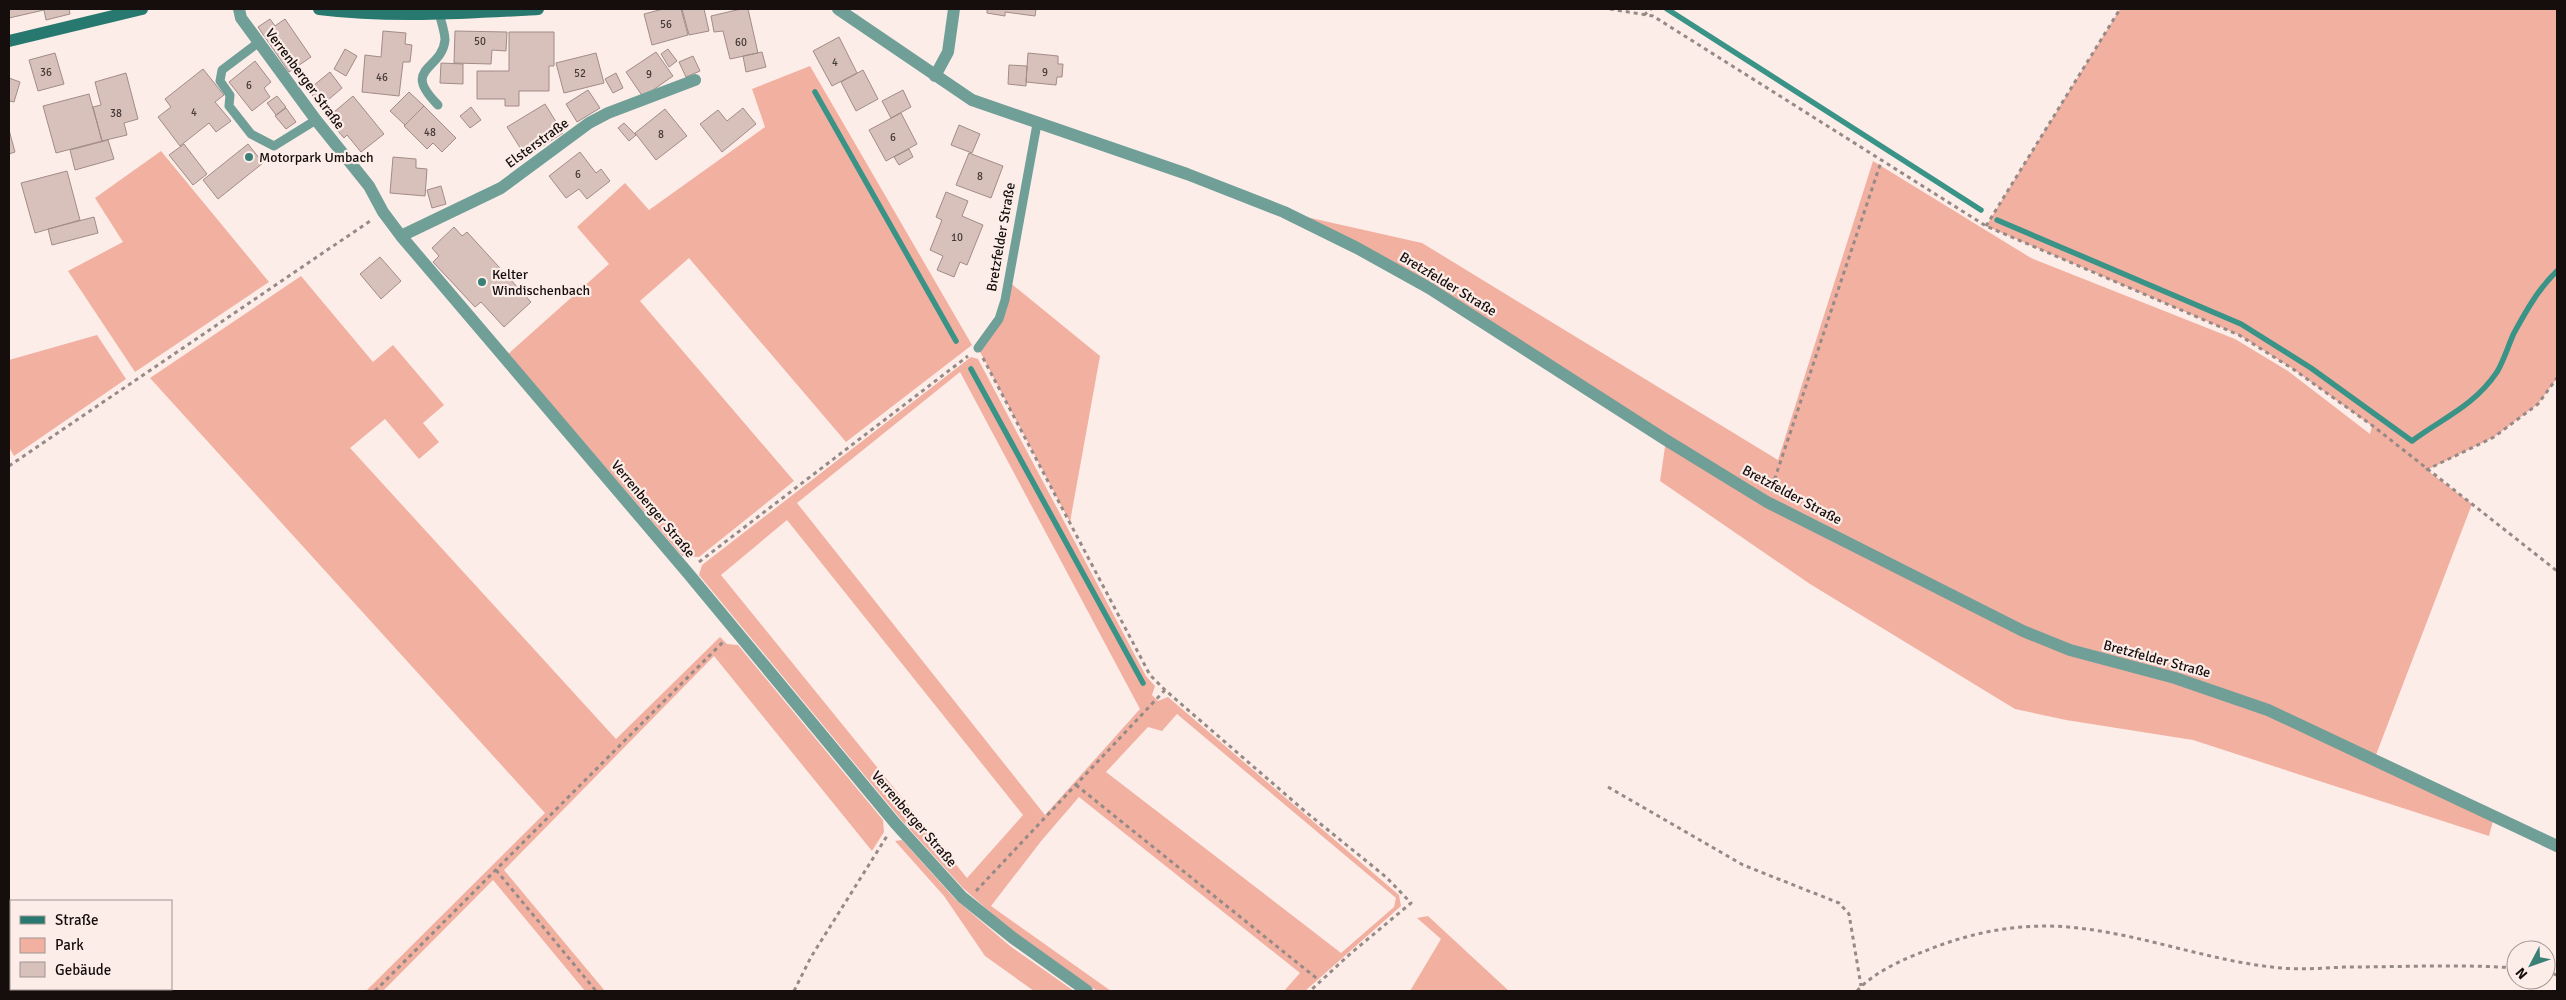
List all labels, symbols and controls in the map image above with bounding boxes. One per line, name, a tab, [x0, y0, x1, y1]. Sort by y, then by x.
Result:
house number: 56	[660, 18, 672, 31]
street label: Verrenberger Straße	[262, 25, 348, 133]
house number: 50	[474, 35, 486, 48]
house number: 60	[735, 36, 747, 49]
house number: 4	[832, 56, 838, 69]
house number: 36	[40, 66, 52, 79]
house number: 9	[1042, 66, 1048, 79]
house number: 52	[574, 67, 586, 80]
house number: 9	[646, 68, 652, 81]
house number: 46	[376, 71, 388, 84]
house number: 6	[246, 79, 252, 92]
house number: 4	[191, 106, 197, 119]
house number: 38	[110, 107, 122, 120]
street label: Elsterstraße	[502, 114, 572, 172]
house number: 48	[424, 126, 436, 139]
house number: 8	[658, 128, 664, 141]
house number: 6	[890, 131, 896, 144]
place label: Motorpark Umbach	[259, 149, 374, 166]
marker: Motorpark Umbach	[243, 151, 255, 163]
house number: 6	[575, 168, 581, 181]
house number: 8	[977, 170, 983, 183]
street label: Bretzfelder Straße	[983, 181, 1019, 293]
house number: 10	[951, 231, 963, 244]
street label: Bretzfelder Straße	[1396, 248, 1500, 320]
place label: Kelter Windischenbach	[492, 266, 590, 299]
marker: Kelter Windischenbach	[476, 276, 488, 288]
street label: Verrenberger Straße	[607, 457, 699, 561]
street label: Bretzfelder Straße	[1739, 462, 1845, 528]
street label: Bretzfelder Straße	[2101, 637, 2213, 681]
street label: Verrenberger Straße	[868, 768, 960, 870]
legend	[10, 900, 172, 990]
text: Straße	[55, 911, 99, 929]
text: Park	[55, 936, 84, 954]
north arrow	[2506, 940, 2556, 990]
text: Gebäude	[55, 961, 111, 979]
text: N	[2512, 964, 2531, 982]

